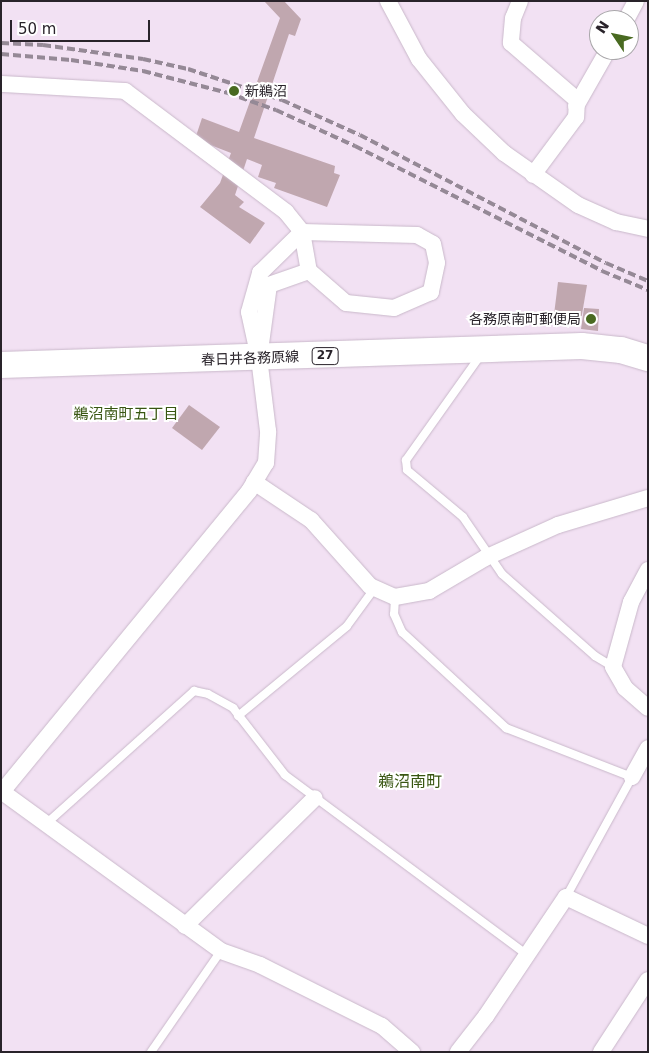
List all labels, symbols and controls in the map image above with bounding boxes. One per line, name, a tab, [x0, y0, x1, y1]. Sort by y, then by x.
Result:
scale bar	[12, 10, 152, 42]
north arrow	[589, 10, 639, 60]
text: N	[592, 18, 612, 37]
text: 50 m	[18, 20, 56, 38]
place label: 新鵜沼	[245, 83, 287, 99]
marker: 新鵜沼	[227, 84, 241, 98]
place label: 各務原南町郵便局	[469, 311, 581, 327]
marker: 各務原南町郵便局	[585, 313, 597, 325]
road number: 27	[311, 346, 339, 366]
street label: 春日井各務原線	[201, 348, 299, 368]
district label: 鵜沼南町五丁目	[74, 406, 178, 424]
district label: 鵜沼南町	[378, 772, 442, 792]

